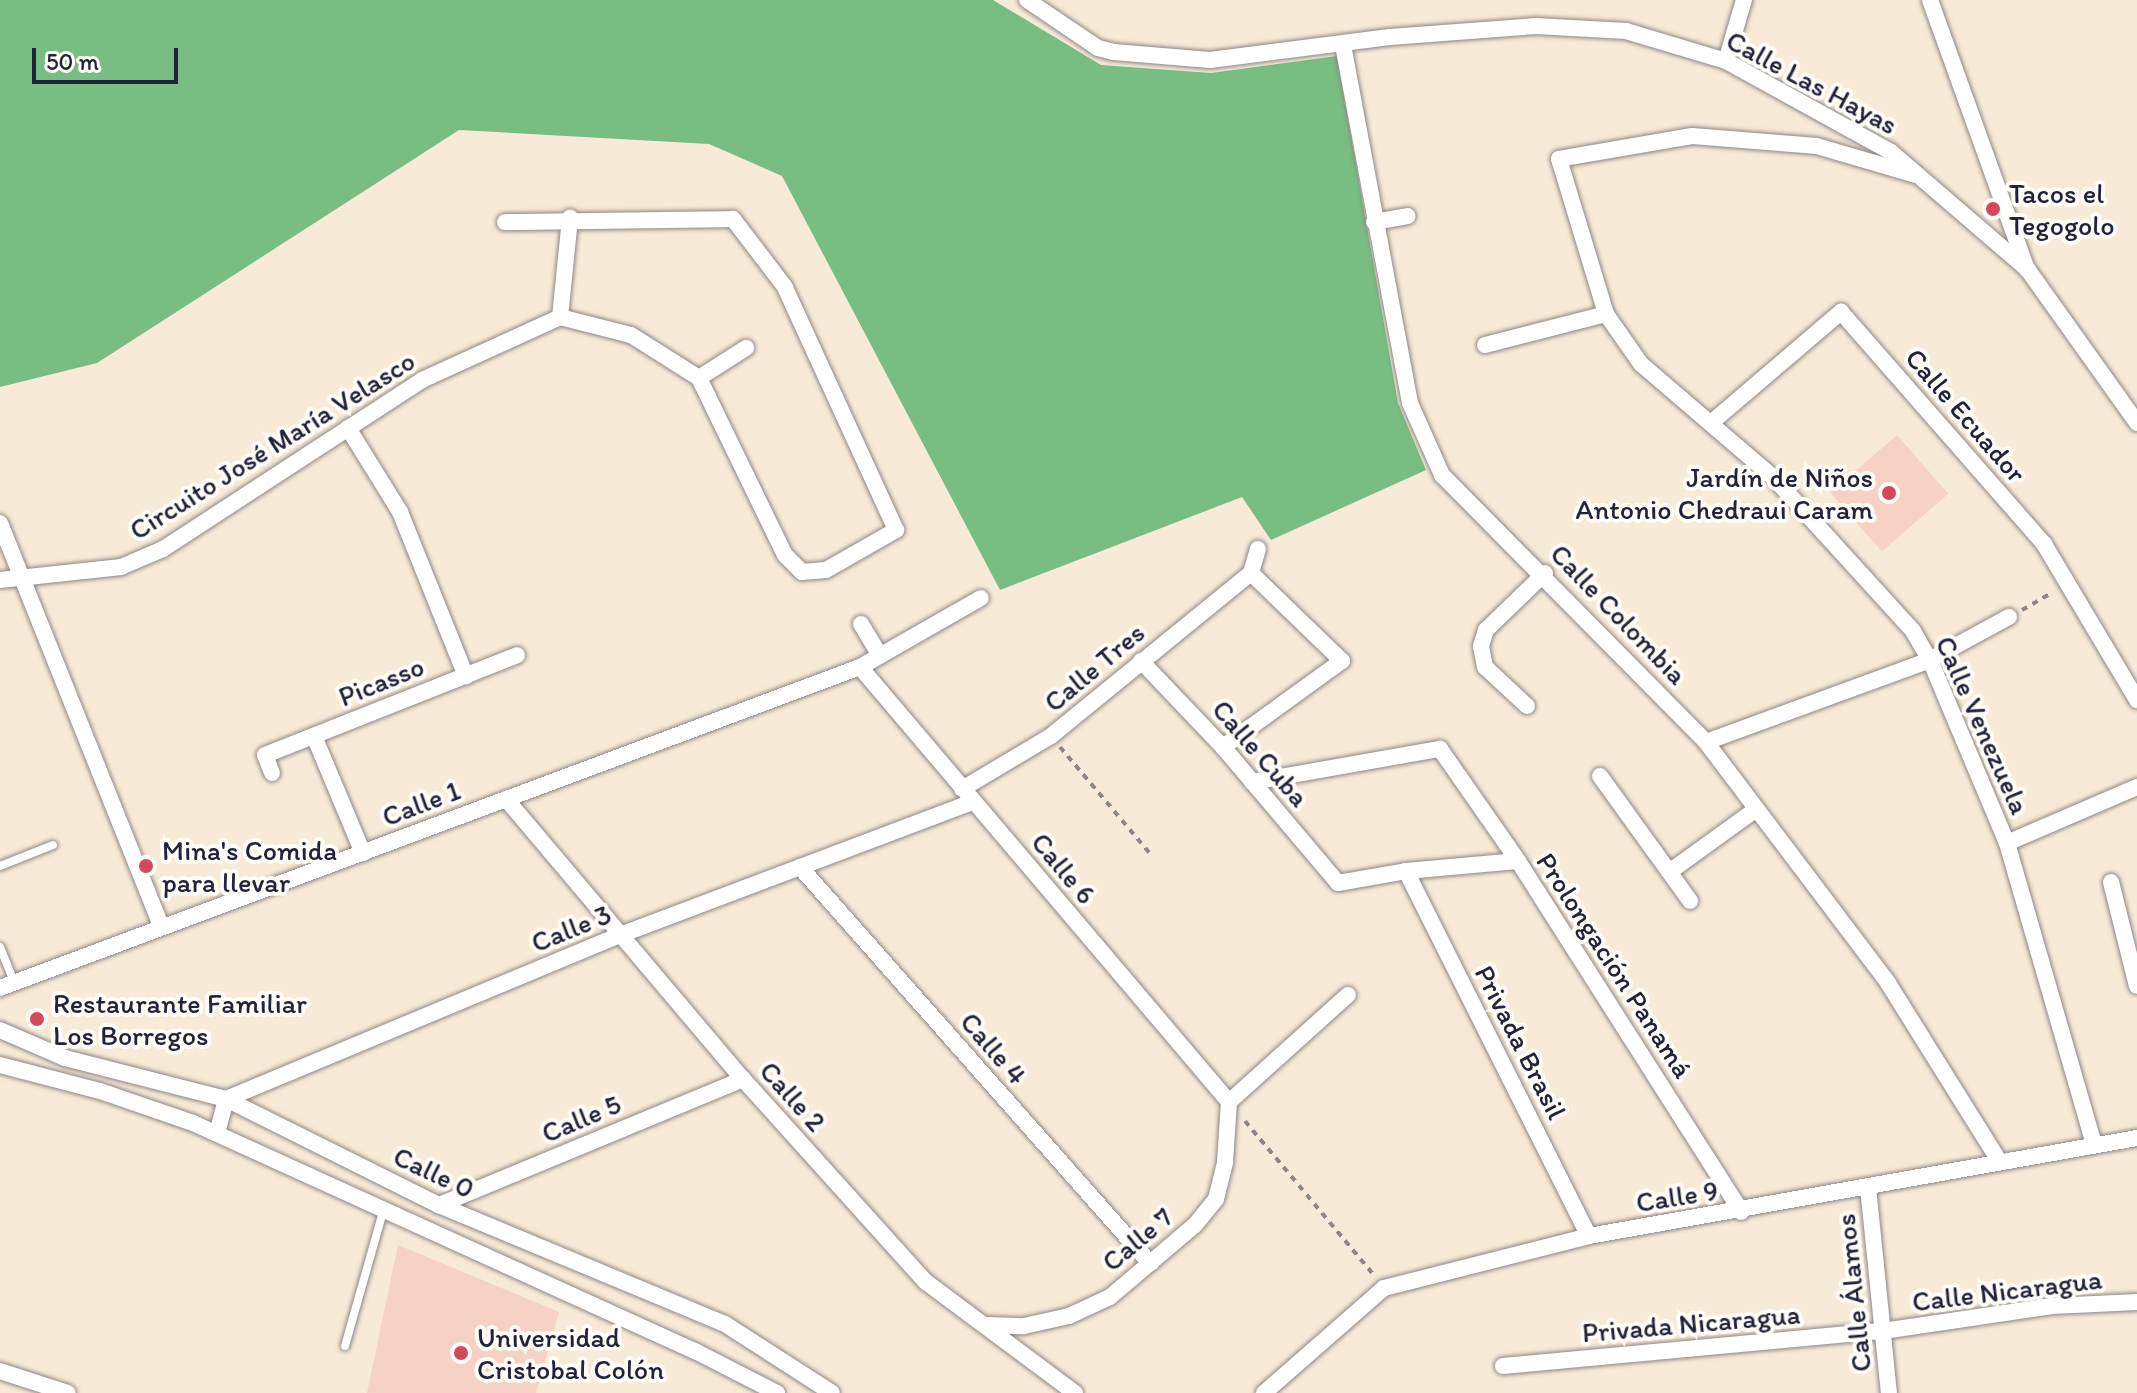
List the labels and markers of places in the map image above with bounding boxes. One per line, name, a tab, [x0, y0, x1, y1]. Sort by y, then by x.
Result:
place label: Tacos el Tegogolo	[2009, 176, 2115, 242]
marker: Tacos el Tegogolo	[1984, 200, 2002, 218]
place label: Jardín de Niños Antonio Chedraui Caram	[1576, 460, 1873, 526]
marker: Jardín de Niños Antonio Chedraui Caram	[1880, 484, 1898, 502]
place label: Mina's Comida para llevar	[162, 833, 337, 899]
marker: Mina's Comida para llevar	[137, 857, 155, 875]
place label: Restaurante Familiar Los Borregos	[53, 986, 306, 1052]
marker: Restaurante Familiar Los Borregos	[28, 1010, 46, 1028]
place label: Universidad Cristobal Colón	[477, 1320, 663, 1386]
marker: Universidad Cristobal Colón	[452, 1344, 470, 1362]

